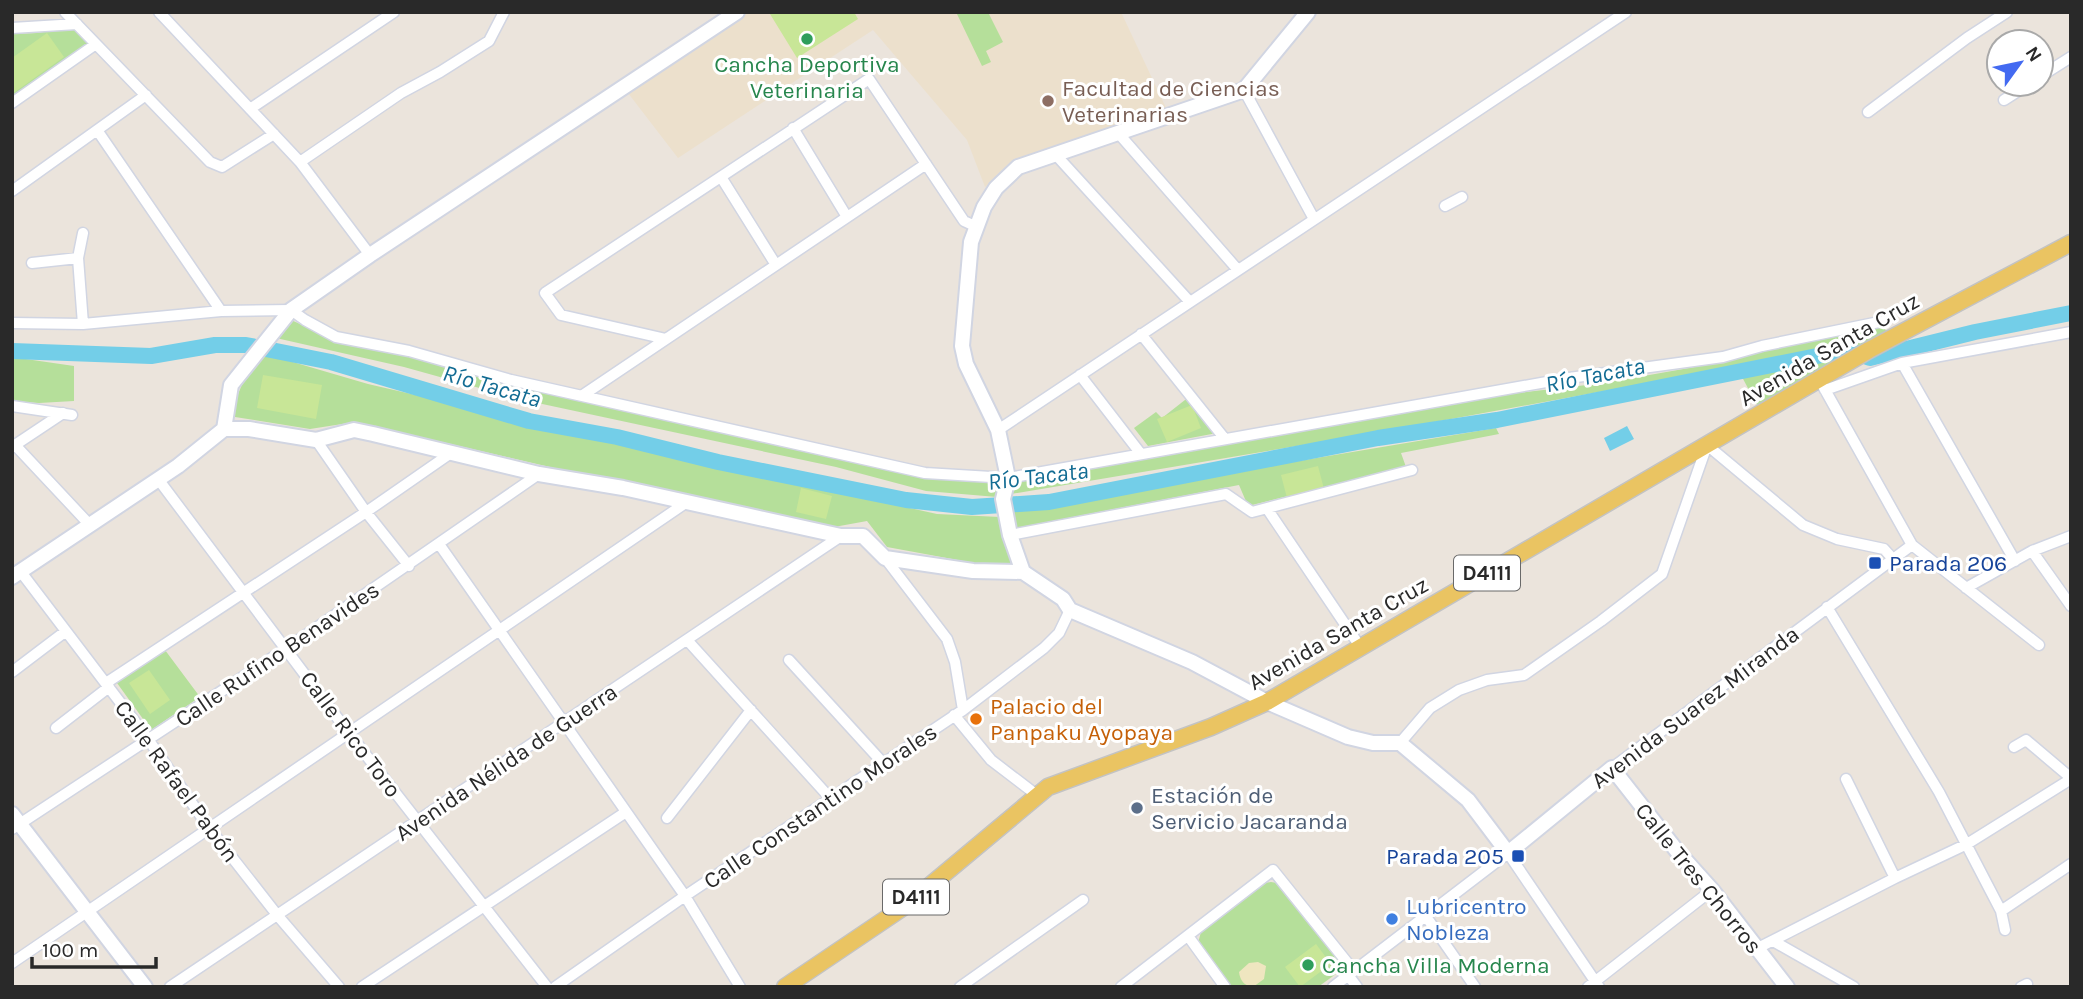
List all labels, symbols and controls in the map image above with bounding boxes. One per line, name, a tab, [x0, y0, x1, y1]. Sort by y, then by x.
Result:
north arrow	[1985, 28, 2055, 98]
marker: Cancha Deportiva Veterinaria	[799, 31, 815, 47]
text: N	[2020, 43, 2046, 66]
place label: Cancha Deportiva Veterinaria	[714, 51, 900, 104]
place label: Facultad de Ciencias Veterinarias	[1062, 75, 1280, 128]
marker: Facultad de Ciencias Veterinarias	[1040, 93, 1056, 109]
street label: Avenida Santa Cruz	[1735, 287, 1924, 412]
water label: Río Tacata	[1543, 352, 1647, 398]
water label: Río Tacata	[440, 359, 544, 413]
water label: Río Tacata	[986, 456, 1090, 496]
place label: Parada 206	[1889, 550, 2007, 577]
marker: Parada 206	[1867, 555, 1883, 571]
road number: D4111	[1454, 556, 1520, 590]
street label: Avenida Santa Cruz	[1244, 571, 1433, 696]
street label: Calle Rufino Benavides	[170, 576, 384, 733]
street label: Avenida Suarez Miranda	[1586, 620, 1804, 794]
street label: Calle Rico Toro	[294, 666, 407, 803]
street label: Avenida Nélida de Guerra	[390, 678, 622, 847]
place label: Palacio del Panpaku Ayopaya	[990, 693, 1173, 746]
street label: Calle Rafael Pabón	[109, 695, 244, 867]
marker: Palacio del Panpaku Ayopaya	[968, 711, 984, 727]
street label: Calle Constantino Morales	[699, 718, 942, 895]
place label: Estación de Servicio Jacaranda	[1151, 782, 1348, 835]
street label: Calle Tres Chorros	[1630, 797, 1768, 959]
marker: Estación de Servicio Jacaranda	[1129, 800, 1145, 816]
place label: Parada 205	[1386, 843, 1504, 870]
marker: Parada 205	[1510, 848, 1526, 864]
road number: D4111	[883, 880, 949, 914]
place label: Lubricentro Nobleza	[1406, 893, 1527, 946]
marker: Lubricentro Nobleza	[1384, 911, 1400, 927]
scale bar	[32, 926, 156, 970]
text: 100 m	[42, 938, 99, 962]
place label: Cancha Villa Moderna	[1322, 952, 1550, 979]
marker: Cancha Villa Moderna	[1300, 957, 1316, 973]

